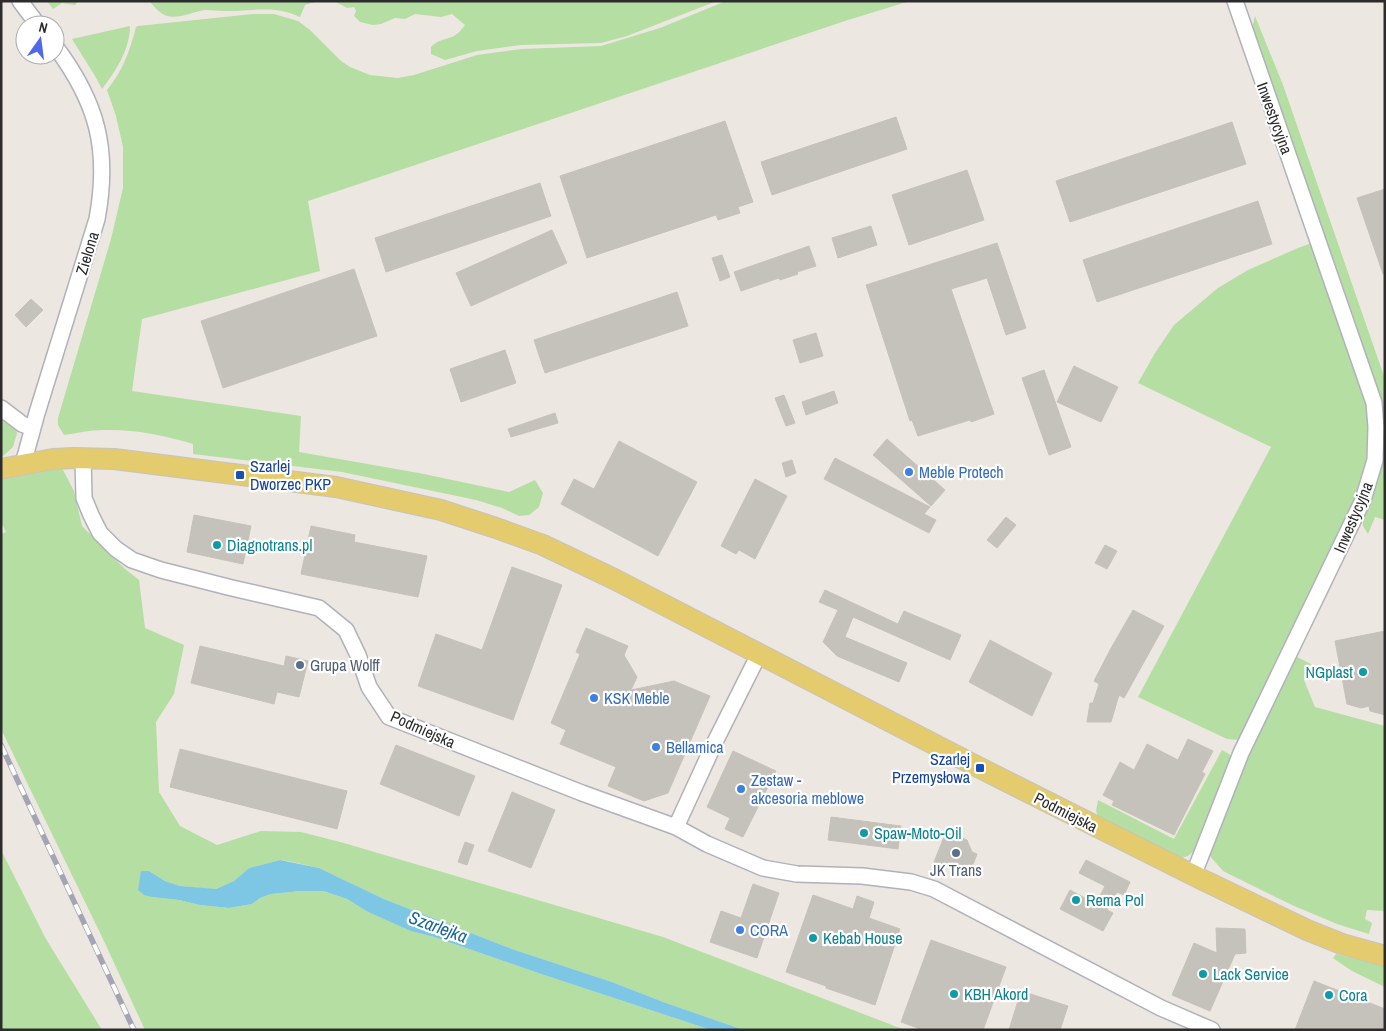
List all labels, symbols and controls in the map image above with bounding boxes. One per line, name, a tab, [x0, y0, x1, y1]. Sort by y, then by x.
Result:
north arrow	[15, 15, 65, 65]
text: N	[37, 18, 49, 37]
street label: Inwestycyjna	[1252, 79, 1298, 158]
street label: Zielona	[70, 228, 104, 277]
place label: Szarlej Dworzec PKP	[250, 455, 331, 495]
place label: Meble Protech	[919, 461, 1004, 483]
marker: Meble Protech	[903, 466, 915, 478]
marker: Szarlej Dworzec PKP	[234, 469, 246, 481]
street label: Inwestycyjna	[1328, 477, 1378, 556]
place label: Diagnotrans.pl	[227, 534, 312, 556]
marker: Diagnotrans.pl	[211, 539, 223, 551]
place label: Grupa Wolff	[310, 654, 380, 676]
marker: Grupa Wolff	[294, 659, 306, 671]
place label: NGplast	[1306, 661, 1353, 683]
marker: NGplast	[1357, 666, 1369, 678]
place label: KSK Meble	[604, 687, 670, 709]
marker: KSK Meble	[588, 692, 600, 704]
street label: Podmiejska	[387, 705, 459, 753]
place label: Bellamica	[666, 736, 724, 758]
marker: Bellamica	[650, 741, 662, 753]
place label: Szarlej Przemysłowa	[892, 748, 971, 788]
marker: Szarlej Przemysłowa	[974, 762, 986, 774]
place label: Zestaw - akcesoria meblowe	[751, 769, 864, 809]
marker: Zestaw - akcesoria meblowe	[735, 783, 747, 795]
street label: Podmiejska	[1030, 787, 1102, 838]
place label: Spaw-Moto-Oil	[874, 822, 962, 844]
marker: Spaw-Moto-Oil	[858, 827, 870, 839]
marker: JK Trans	[950, 847, 962, 859]
place label: JK Trans	[930, 859, 982, 881]
place label: Rema Pol	[1086, 889, 1144, 911]
marker: Rema Pol	[1070, 894, 1082, 906]
water label: Szarlejka	[405, 904, 471, 949]
place label: CORA	[750, 919, 788, 941]
marker: CORA	[734, 924, 746, 936]
place label: Kebab House	[823, 927, 903, 949]
marker: Kebab House	[807, 932, 819, 944]
place label: Lack Service	[1213, 963, 1289, 985]
marker: Lack Service	[1197, 968, 1209, 980]
place label: KBH Akord	[964, 983, 1028, 1005]
place label: Cora	[1339, 984, 1368, 1006]
marker: KBH Akord	[948, 988, 960, 1000]
marker: Cora	[1323, 989, 1335, 1001]

